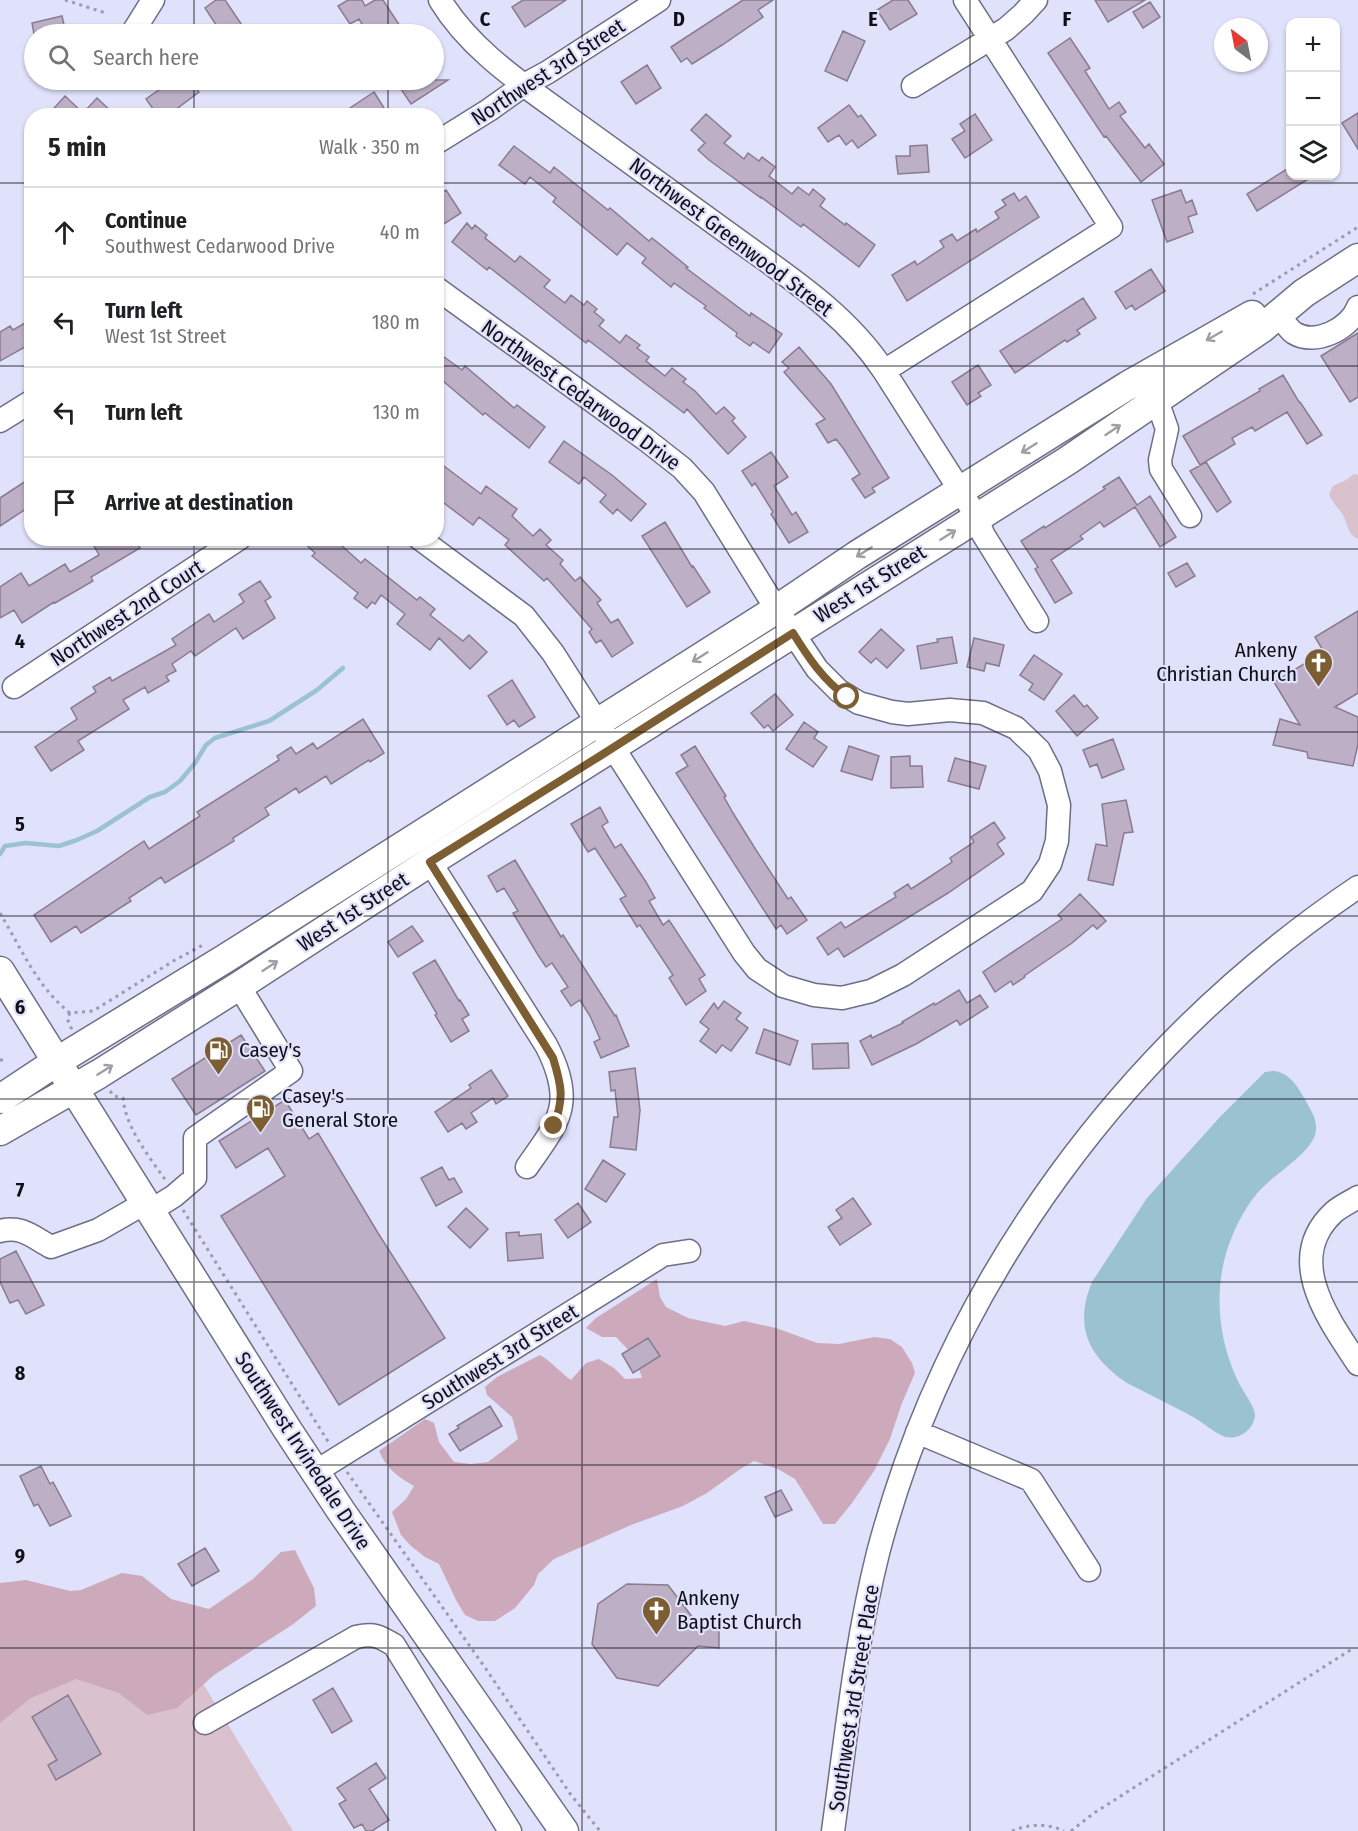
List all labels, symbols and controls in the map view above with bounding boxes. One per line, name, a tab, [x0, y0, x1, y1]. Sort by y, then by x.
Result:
text: C	[480, 7, 491, 31]
text: D	[673, 7, 685, 31]
text: E	[868, 7, 878, 31]
text: F	[1063, 7, 1072, 31]
street label: Northwest 3rd Street	[466, 13, 630, 131]
north arrow	[1214, 18, 1268, 72]
map controls	[1286, 18, 1340, 180]
button: +	[1286, 18, 1340, 72]
search box	[24, 24, 444, 90]
icon: search	[45, 41, 78, 74]
text: Search here	[93, 44, 199, 71]
button: −	[1286, 72, 1340, 126]
button: layers	[1286, 126, 1340, 180]
text: 5 min	[48, 132, 106, 163]
text: Walk · 350 m	[319, 135, 420, 159]
street label: Northwest Greenwood Street	[624, 152, 838, 322]
text: Continue	[105, 207, 187, 234]
icon: ahead	[48, 216, 81, 249]
text: 40 m	[380, 220, 420, 244]
text: Southwest Cedarwood Drive	[105, 234, 335, 258]
text: Turn left	[105, 297, 183, 324]
icon: left	[48, 306, 81, 339]
text: 180 m	[372, 310, 420, 334]
street label: Northwest Cedarwood Drive	[476, 314, 686, 476]
text: West 1st Street	[105, 324, 226, 348]
one-way arrow	[1205, 331, 1222, 343]
icon: left	[48, 396, 81, 429]
text: Turn left	[105, 399, 183, 426]
text: 130 m	[373, 400, 420, 424]
one-way arrow	[1104, 424, 1121, 436]
one-way arrow	[1021, 443, 1038, 455]
icon: arrive	[48, 486, 81, 519]
text: Arrive at destination	[105, 489, 293, 516]
one-way arrow	[940, 528, 957, 541]
street label: West 1st Street	[809, 539, 931, 629]
one-way arrow	[855, 545, 872, 558]
street label: Northwest 2nd Court	[46, 554, 208, 672]
text: 4	[15, 629, 25, 653]
place label: Ankeny Christian Church	[1156, 637, 1298, 687]
church icon: Ankeny Christian Church	[1302, 646, 1334, 688]
one-way arrow	[692, 652, 709, 664]
route start	[833, 683, 859, 709]
text: 5	[15, 812, 25, 836]
street label: West 1st Street	[293, 866, 414, 958]
one-way arrow	[261, 959, 278, 971]
text: 6	[15, 995, 25, 1019]
fuel station icon: Casey's	[202, 1034, 234, 1076]
place label: Casey's	[239, 1037, 301, 1063]
one-way arrow	[96, 1063, 113, 1075]
place label: Casey's General Store	[282, 1083, 398, 1133]
fuel station icon: Casey's General Store	[245, 1092, 277, 1134]
route end	[540, 1112, 566, 1138]
text: 7	[16, 1178, 25, 1202]
street label: Southwest 3rd Street	[417, 1298, 583, 1416]
street label: Southwest Irvinedale Drive	[229, 1347, 377, 1555]
text: 8	[15, 1361, 26, 1385]
text: 9	[15, 1544, 25, 1568]
street label: Southwest 3rd Street Place	[823, 1583, 885, 1813]
place label: Ankeny Baptist Church	[677, 1585, 802, 1635]
church icon: Ankeny Baptist Church	[640, 1594, 672, 1636]

